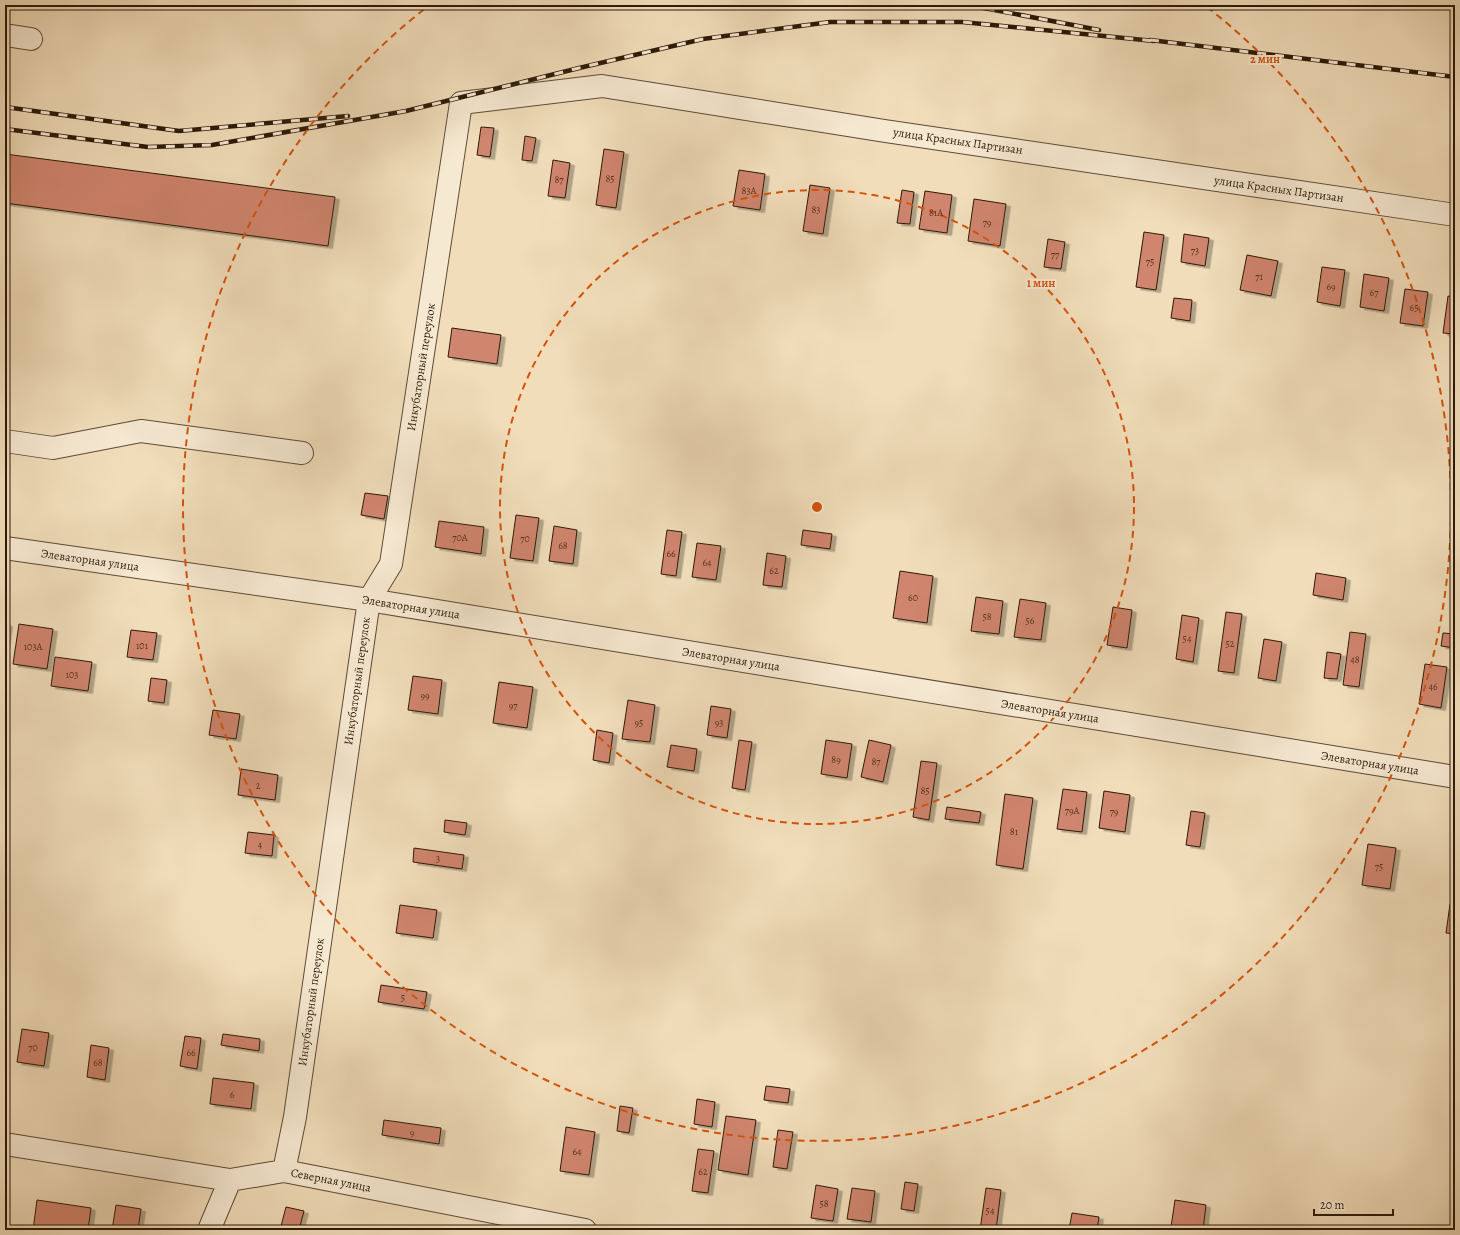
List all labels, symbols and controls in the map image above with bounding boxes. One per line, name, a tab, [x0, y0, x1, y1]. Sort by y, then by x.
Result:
text: 2 мин	[1250, 51, 1280, 67]
street label: улица Красных Партизан	[891, 124, 1024, 158]
house number: 85	[605, 172, 615, 185]
street label: улица Красных Партизан	[1212, 172, 1345, 206]
house number: 87	[554, 173, 564, 186]
house number: 83А	[742, 184, 757, 197]
house number: 83	[811, 203, 821, 216]
house number: 81А	[929, 206, 943, 219]
house number: 79	[983, 216, 992, 229]
house number: 73	[1191, 244, 1199, 257]
house number: 77	[1051, 248, 1060, 261]
house number: 75	[1146, 255, 1154, 268]
house number: 71	[1255, 270, 1263, 283]
text: 1 мин	[1027, 275, 1055, 291]
house number: 69	[1326, 280, 1336, 293]
house number: 67	[1370, 286, 1379, 299]
house number: 65	[1410, 301, 1418, 314]
street label: Инкубаторный переулок	[403, 302, 439, 432]
centre of rings	[810, 500, 824, 514]
house number: 70А	[452, 531, 468, 544]
house number: 70	[520, 532, 530, 545]
house number: 68	[558, 539, 568, 552]
street label: Элеваторная улица	[40, 545, 141, 575]
house number: 66	[666, 547, 676, 560]
house number: 64	[702, 556, 712, 569]
house number: 62	[769, 564, 779, 577]
street label: Элеваторная улица	[361, 591, 462, 623]
house number: 60	[908, 591, 918, 604]
house number: 58	[982, 610, 992, 623]
house number: 56	[1026, 614, 1035, 627]
street label: Инкубаторный переулок	[340, 616, 374, 746]
house number: 54	[1183, 632, 1192, 645]
house number: 52	[1225, 637, 1235, 650]
house number: 101	[136, 639, 149, 652]
house number: 103А	[24, 640, 43, 653]
street label: Элеваторная улица	[681, 643, 782, 675]
house number: 48	[1350, 653, 1360, 666]
house number: 103	[66, 668, 78, 681]
house number: 46	[1428, 680, 1438, 693]
house number: 99	[420, 689, 430, 702]
street label: Элеваторная улица	[1000, 695, 1101, 727]
house number: 97	[509, 699, 518, 712]
house number: 95	[635, 716, 643, 729]
house number: 93	[715, 716, 723, 729]
street label: Элеваторная улица	[1320, 747, 1421, 779]
house number: 89	[831, 753, 841, 766]
house number: 87	[871, 755, 881, 768]
house number: 2	[256, 779, 261, 792]
house number: 85	[920, 784, 930, 797]
house number: 79А	[1065, 804, 1079, 817]
house number: 79	[1110, 805, 1119, 818]
house number: 81	[1010, 825, 1019, 838]
house number: 4	[258, 838, 263, 851]
house number: 3	[436, 852, 440, 865]
house number: 75	[1375, 860, 1383, 873]
street label: Инкубаторный переулок	[294, 937, 328, 1067]
house number: 5	[401, 991, 405, 1004]
house number: 70	[28, 1041, 38, 1054]
house number: 66	[186, 1046, 196, 1059]
house number: 68	[93, 1056, 103, 1069]
house number: 6	[230, 1088, 235, 1101]
house number: 9	[410, 1126, 415, 1139]
house number: 64	[572, 1145, 582, 1158]
street label: Северная улица	[289, 1164, 373, 1196]
house number: 62	[698, 1165, 708, 1178]
scale bar	[1314, 1191, 1393, 1217]
house number: 58	[819, 1197, 829, 1210]
text: 20 m	[1320, 1197, 1344, 1213]
house number: 54	[986, 1204, 995, 1217]

